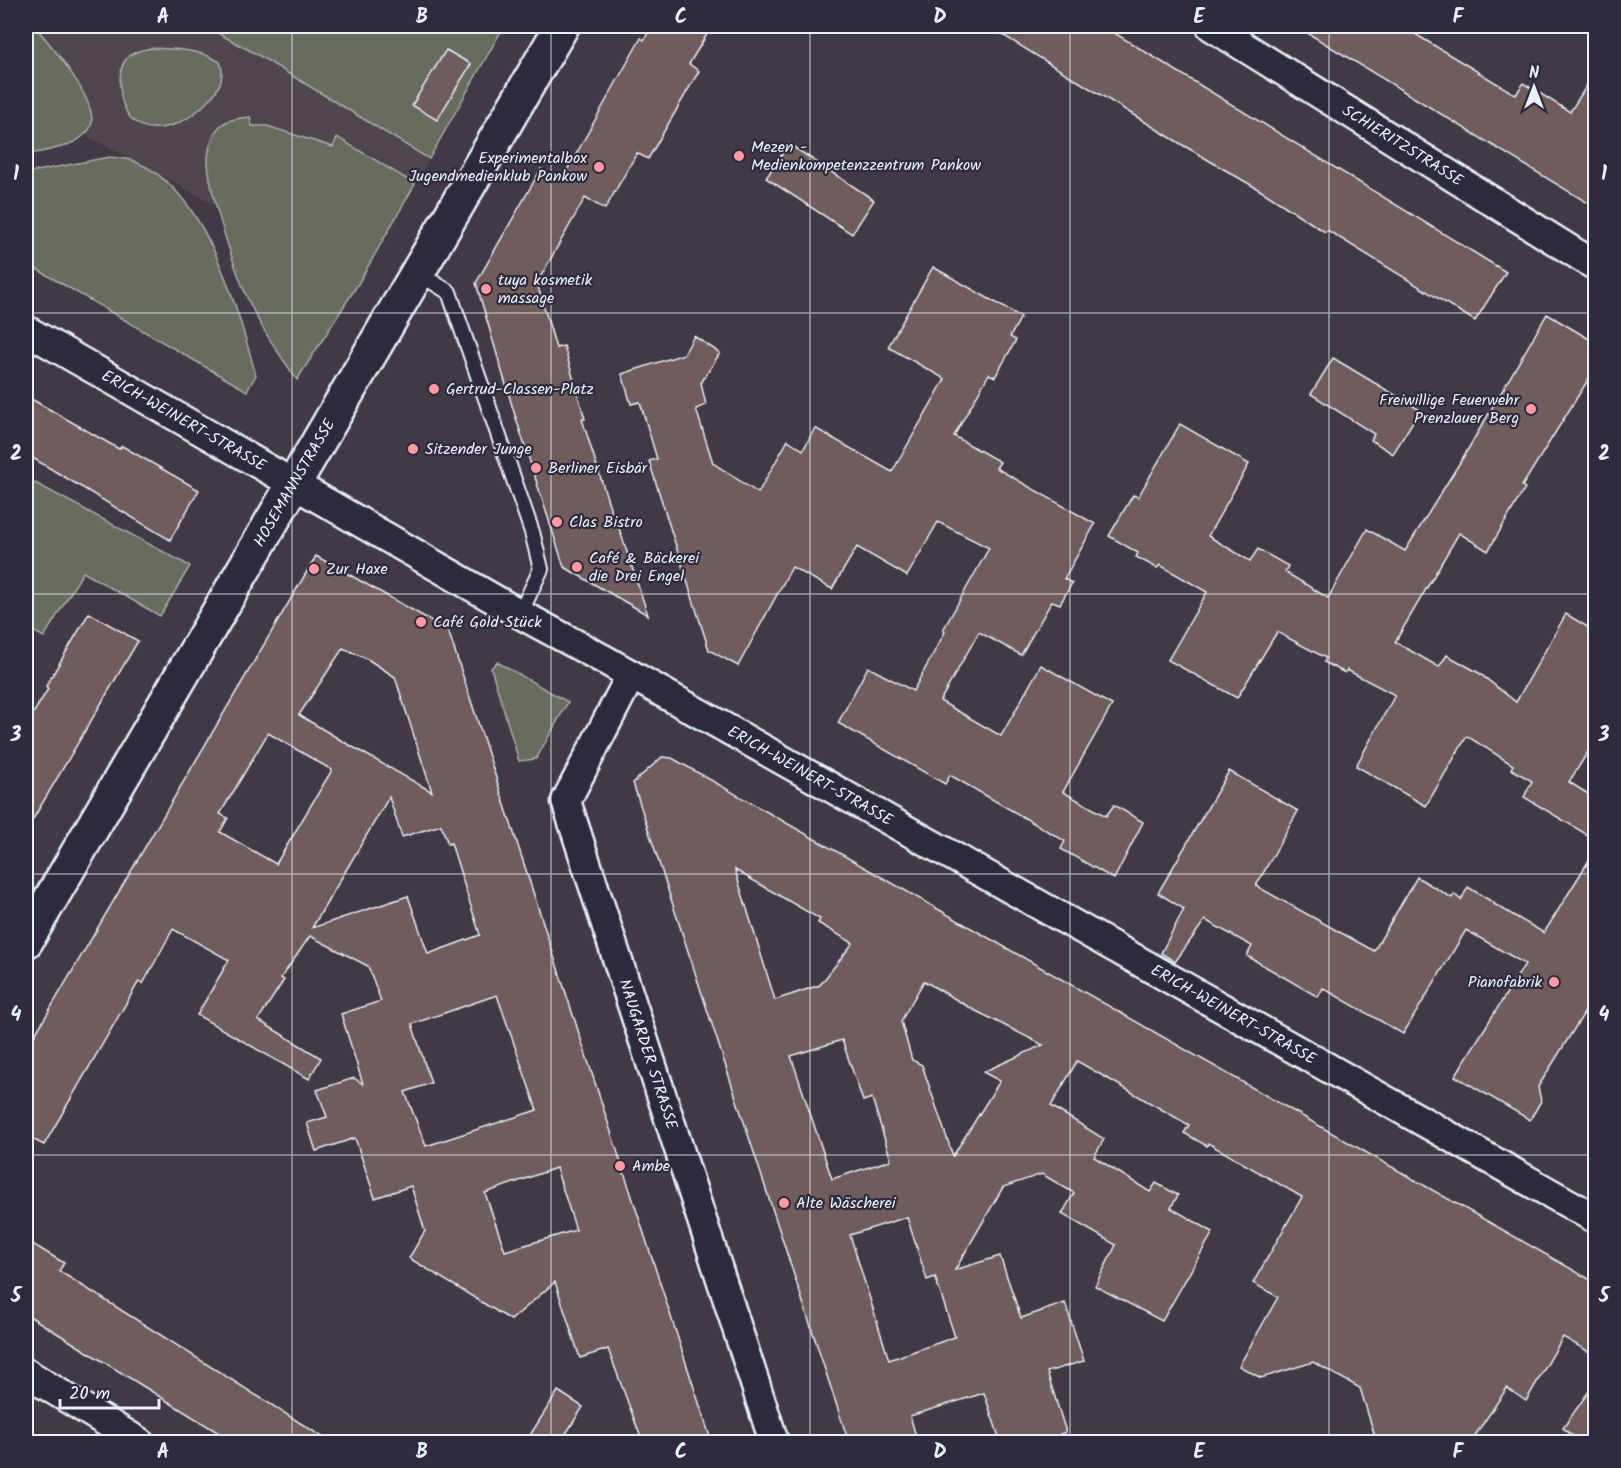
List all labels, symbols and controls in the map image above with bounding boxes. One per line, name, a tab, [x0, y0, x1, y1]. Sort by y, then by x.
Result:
text: A	[157, 2, 169, 34]
text: B	[416, 2, 428, 34]
text: C	[675, 2, 687, 34]
text: D	[933, 2, 947, 34]
text: E	[1193, 2, 1205, 34]
text: F	[1453, 2, 1465, 34]
north arrow	[1504, 57, 1564, 117]
text: N	[1529, 61, 1539, 86]
street label: SCHIERITZSTRASSE	[1337, 98, 1469, 193]
place label: Mezen - Medienkompetenzzentrum Pankow	[751, 135, 981, 178]
place label: Experimentalbox Jugendmedienklub Pankow	[409, 146, 588, 189]
marker: Mezen - Medienkompetenzzentrum Pankow	[732, 149, 746, 163]
text: 1	[13, 159, 19, 191]
text: 1	[1601, 159, 1607, 191]
marker: Experimentalbox Jugendmedienklub Pankow	[592, 160, 606, 174]
place label: tuya kosmetik massage	[498, 268, 593, 311]
marker: tuya kosmetik massage	[479, 282, 493, 296]
street label: ERICH-WEINERT-STRASSE	[97, 363, 271, 478]
place label: Gertrud-Classen-Platz	[446, 377, 594, 402]
marker: Gertrud-Classen-Platz	[427, 382, 441, 396]
place label: Freiwillige Feuerwehr Prenzlauer Berg	[1379, 388, 1521, 431]
marker: Freiwillige Feuerwehr Prenzlauer Berg	[1524, 402, 1538, 416]
street label: HOSEMANNSTRASSE	[247, 413, 342, 552]
place label: Sitzender Junge	[425, 437, 532, 462]
text: 2	[10, 439, 22, 471]
text: 2	[1598, 439, 1610, 471]
marker: Sitzender Junge	[406, 442, 420, 456]
place label: Berliner Eisbär	[548, 456, 649, 481]
marker: Berliner Eisbär	[529, 461, 543, 475]
place label: Clas Bistro	[569, 510, 643, 535]
marker: Clas Bistro	[550, 515, 564, 529]
place label: Café & Bäckerei die Drei Engel	[589, 546, 700, 589]
place label: Zur Haxe	[326, 557, 388, 582]
marker: Café & Bäckerei die Drei Engel	[570, 560, 584, 574]
marker: Zur Haxe	[307, 562, 321, 576]
place label: Café Gold Stück	[433, 610, 542, 635]
marker: Café Gold Stück	[414, 615, 428, 629]
street label: ERICH-WEINERT-STRASSE	[723, 719, 898, 833]
text: 3	[10, 720, 22, 752]
text: 3	[1598, 720, 1610, 752]
street label: ERICH-WEINERT-STRASSE	[1146, 958, 1321, 1071]
place label: Pianofabrik	[1468, 970, 1542, 995]
marker: Pianofabrik	[1547, 975, 1561, 989]
street label: NAUGARDER STRASSE	[612, 976, 684, 1133]
text: 4	[11, 1000, 22, 1032]
text: 4	[1599, 1000, 1610, 1032]
place label: Ambe	[632, 1154, 670, 1179]
marker: Ambe	[613, 1159, 627, 1173]
place label: Alte Wäscherei	[796, 1191, 897, 1216]
marker: Alte Wäscherei	[777, 1196, 791, 1210]
text: 5	[10, 1281, 23, 1313]
text: 5	[1598, 1281, 1611, 1313]
scale bar	[60, 1372, 159, 1410]
text: 20 m	[69, 1380, 110, 1409]
text: A	[157, 1437, 169, 1468]
text: B	[416, 1437, 428, 1468]
text: C	[675, 1437, 687, 1468]
text: D	[933, 1437, 947, 1468]
text: E	[1193, 1437, 1205, 1468]
text: F	[1453, 1437, 1465, 1468]

